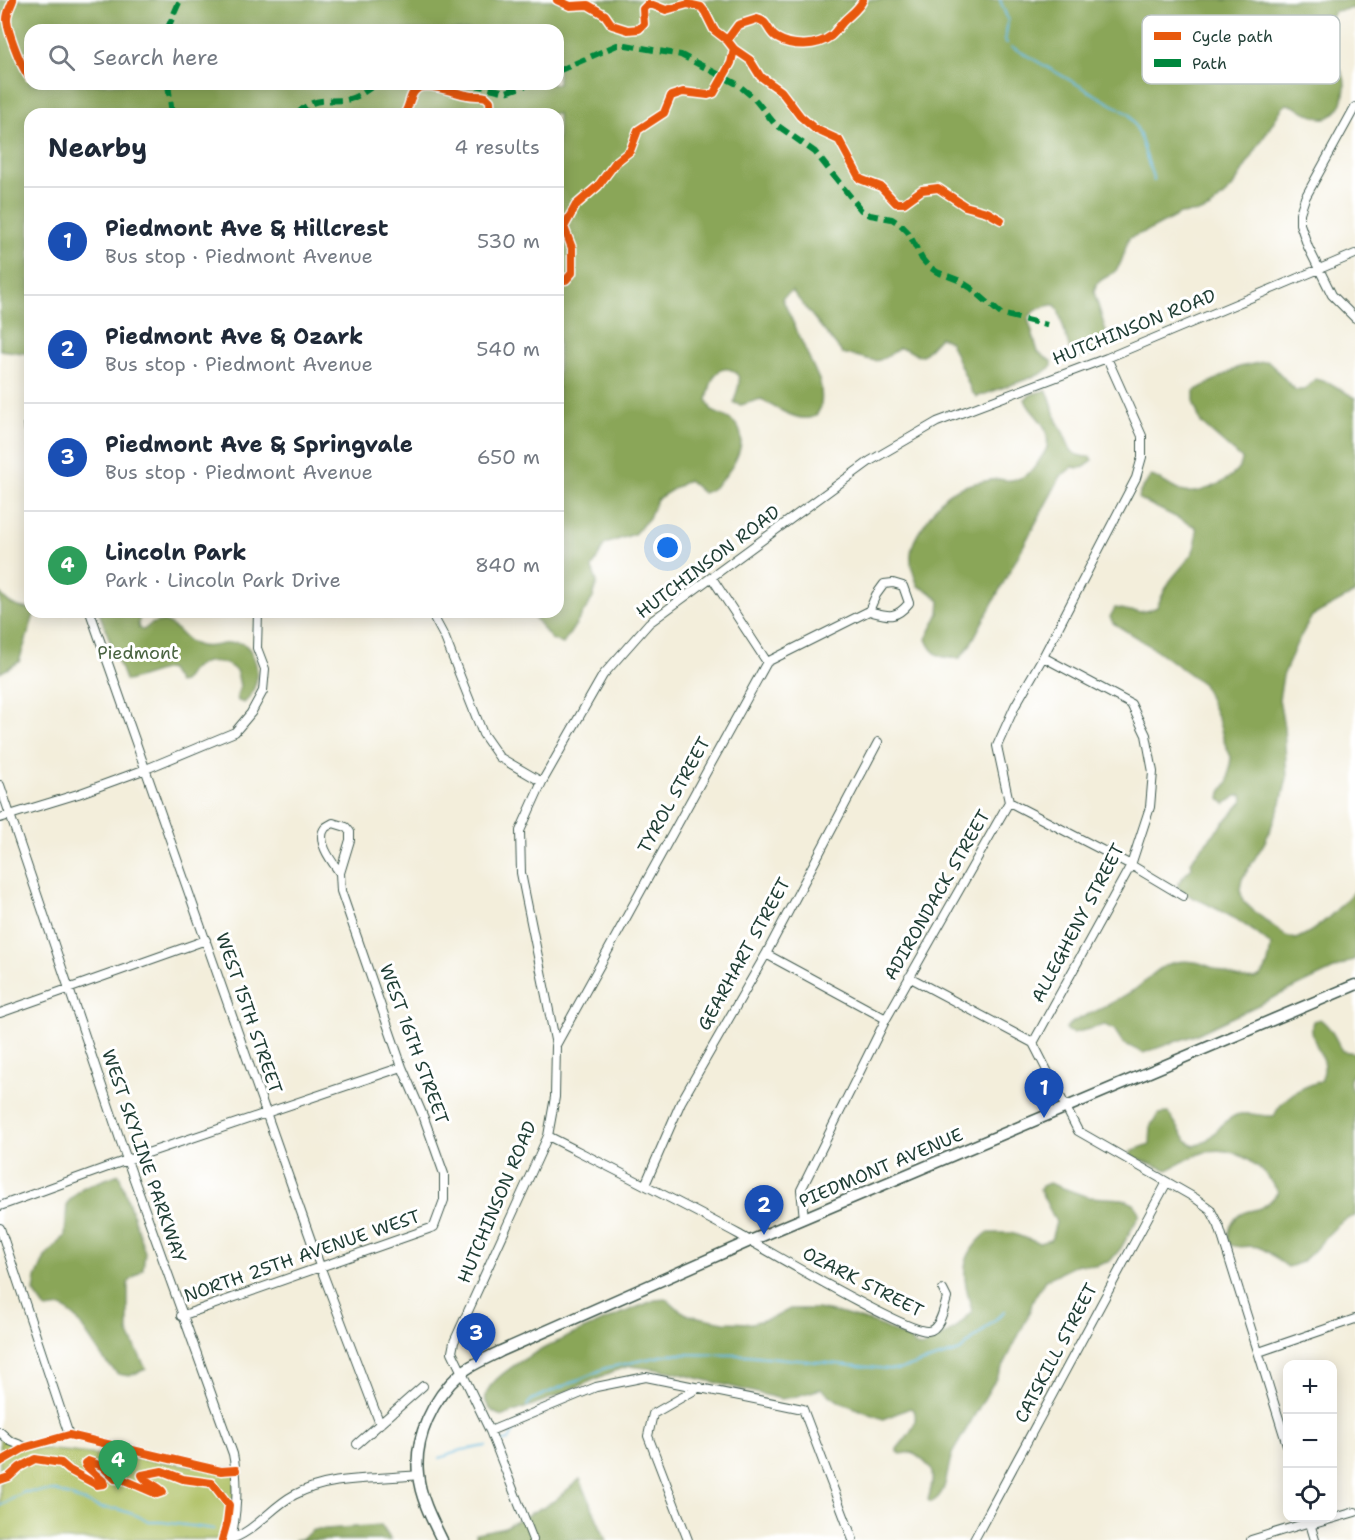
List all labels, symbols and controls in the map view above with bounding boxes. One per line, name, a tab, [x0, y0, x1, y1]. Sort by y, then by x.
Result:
legend	[1142, 15, 1340, 84]
search box	[24, 24, 564, 90]
text: Cycle path	[1192, 26, 1273, 47]
icon: search	[45, 41, 78, 74]
text: Search here	[93, 43, 219, 72]
text: Path	[1192, 53, 1227, 74]
text: Nearby	[48, 130, 147, 165]
text: 4 results	[454, 134, 540, 160]
text: Piedmont Ave & Hillcrest	[105, 214, 388, 243]
text: 1	[63, 228, 72, 254]
text: 530 m	[477, 228, 540, 254]
text: Bus stop · Piedmont Avenue	[105, 243, 373, 269]
street label: HUTCHINSON ROAD	[1049, 283, 1219, 371]
text: Piedmont Ave & Ozark	[105, 322, 363, 351]
text: 2	[61, 336, 75, 362]
text: 540 m	[476, 336, 540, 362]
text: Bus stop · Piedmont Avenue	[105, 351, 373, 377]
text: Piedmont Ave & Springvale	[105, 430, 413, 459]
text: 3	[61, 444, 75, 470]
text: 650 m	[477, 444, 540, 470]
text: Bus stop · Piedmont Avenue	[105, 459, 373, 485]
street label: HUTCHINSON ROAD	[631, 500, 785, 624]
your location	[653, 533, 682, 562]
text: Lincoln Park	[105, 538, 247, 567]
text: 4	[61, 552, 75, 578]
text: 840 m	[475, 552, 540, 578]
text: Park · Lincoln Park Drive	[105, 567, 341, 593]
park label: Piedmont	[97, 641, 179, 665]
street label: TYROL STREET	[632, 733, 716, 857]
street label: ADIRONDACK STREET	[878, 805, 996, 985]
street label: ALLEGHENY STREET	[1026, 839, 1130, 1007]
street label: GEARHART STREET	[692, 873, 796, 1035]
street label: WEST 15TH STREET	[210, 929, 288, 1097]
street label: WEST 16TH STREET	[374, 960, 454, 1128]
street label: WEST SKYLINE PARKWAY	[96, 1046, 192, 1266]
pin: 1	[1024, 1068, 1064, 1118]
street label: HUTCHINSON ROAD	[452, 1117, 542, 1287]
street label: PIEDMONT AVENUE	[795, 1123, 967, 1213]
pin: 2	[744, 1186, 783, 1235]
street label: NORTH 25TH AVENUE WEST	[181, 1204, 423, 1308]
street label: OZARK STREET	[799, 1241, 927, 1323]
street label: CATSKILL STREET	[1009, 1279, 1103, 1427]
pin: 3	[456, 1314, 496, 1363]
map controls	[1283, 1360, 1337, 1522]
button: +	[1283, 1360, 1337, 1414]
button: −	[1283, 1414, 1337, 1468]
pin: 4	[98, 1440, 138, 1490]
button: locate	[1283, 1468, 1337, 1522]

